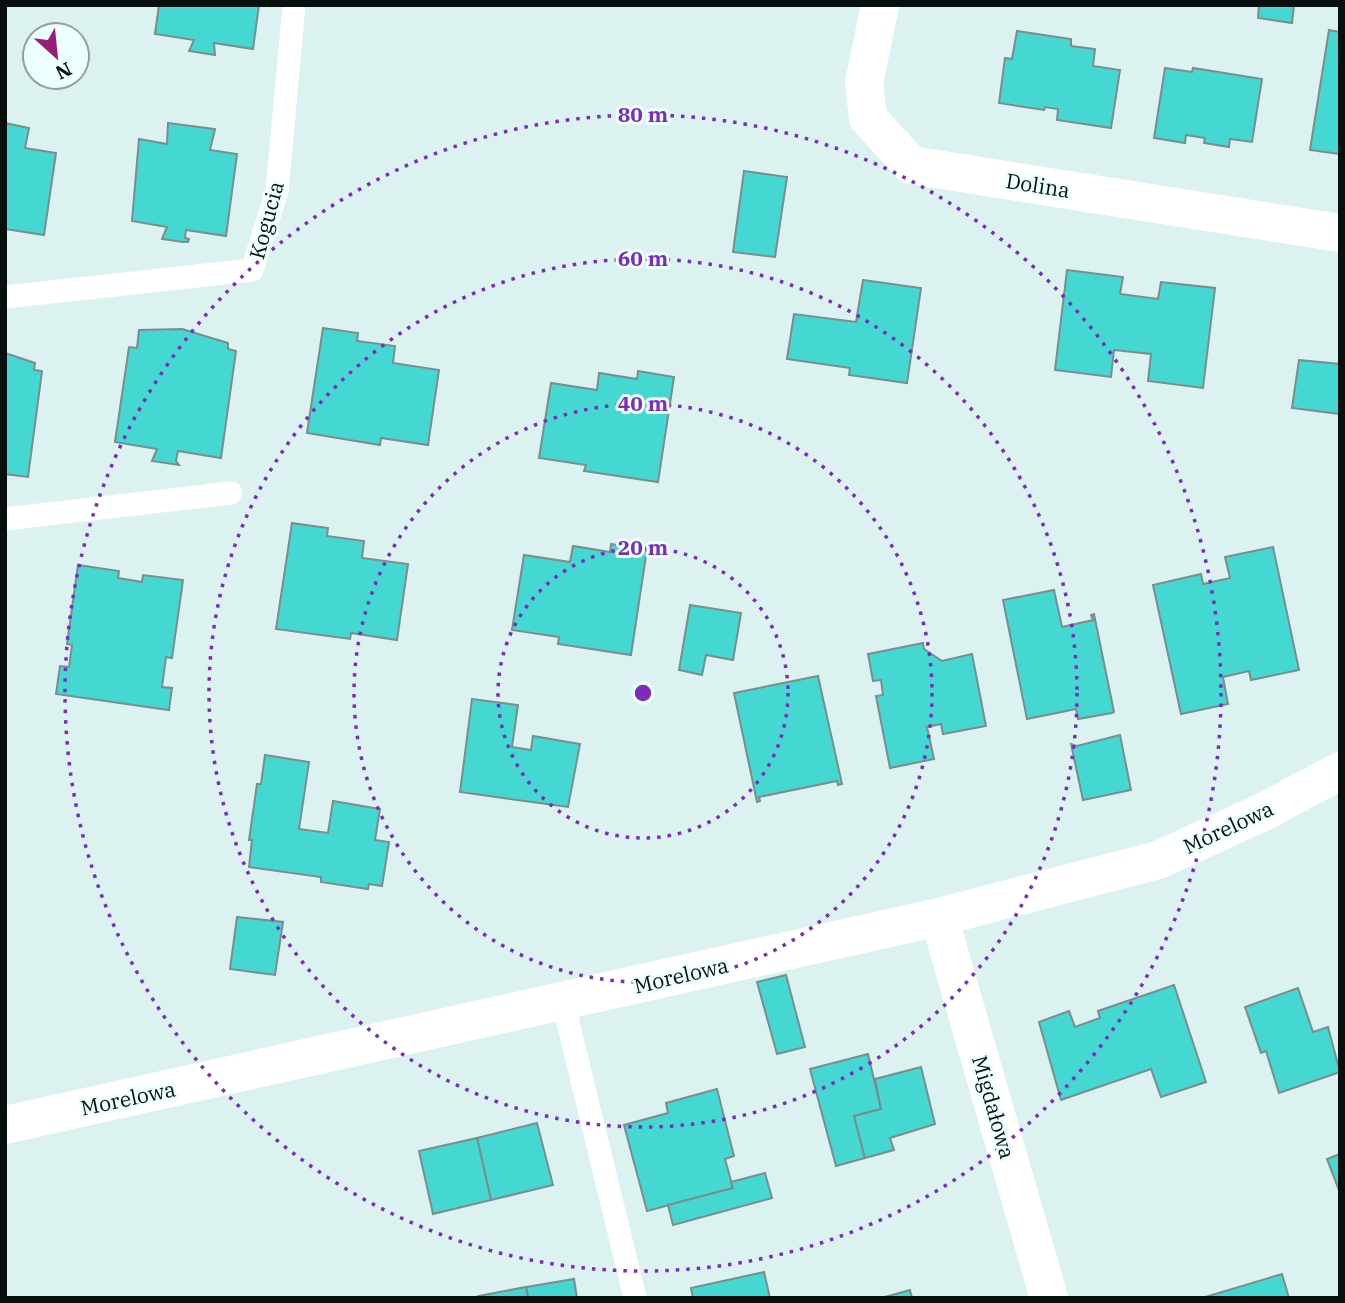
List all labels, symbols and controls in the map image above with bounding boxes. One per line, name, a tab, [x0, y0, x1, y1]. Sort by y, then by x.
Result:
north arrow	[21, 21, 91, 91]
text: N	[52, 57, 76, 85]
text: 80 m	[618, 100, 668, 128]
street label: Dolina	[1004, 166, 1072, 204]
street label: Kogucia	[242, 178, 290, 262]
text: 60 m	[618, 244, 668, 272]
text: 40 m	[618, 389, 668, 417]
text: 20 m	[618, 533, 668, 561]
centre of rings	[631, 681, 655, 705]
street label: Morelowa	[1178, 794, 1278, 860]
street label: Morelowa	[631, 951, 731, 999]
street label: Migdałowa	[966, 1052, 1022, 1162]
street label: Morelowa	[78, 1074, 178, 1122]

